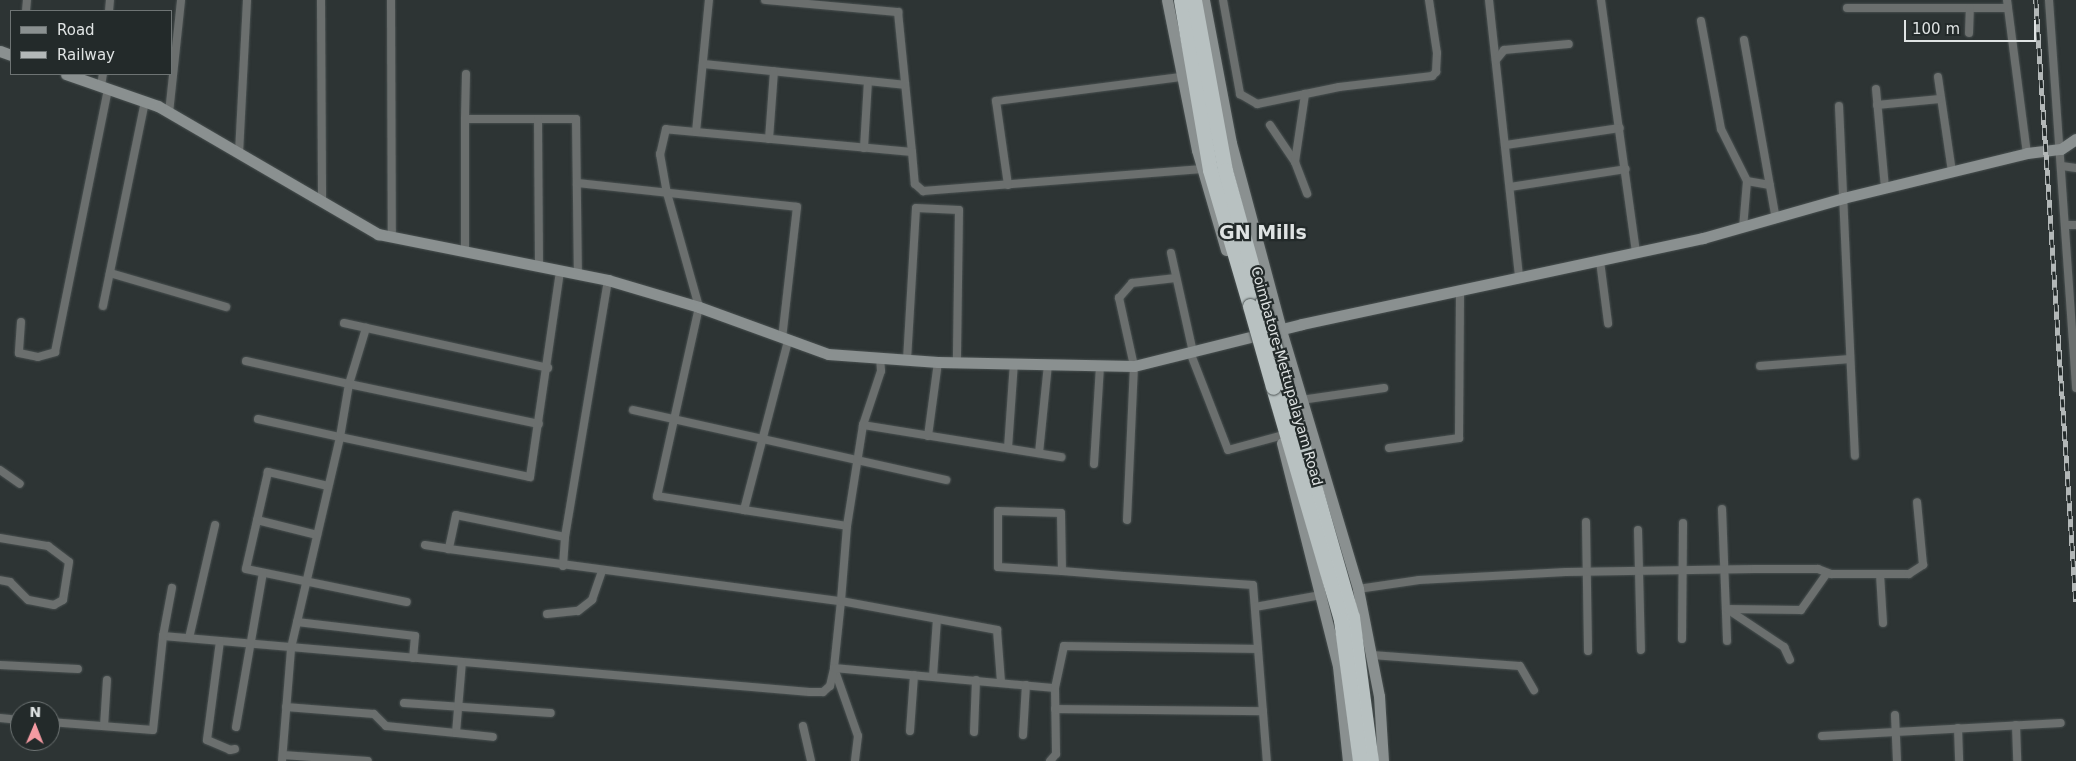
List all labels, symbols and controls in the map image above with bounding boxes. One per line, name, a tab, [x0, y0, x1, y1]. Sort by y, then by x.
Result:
legend	[10, 10, 172, 75]
scale bar	[1906, 10, 2038, 42]
text: 100 m	[1912, 20, 1960, 38]
text: Road	[57, 21, 95, 39]
text: Railway	[57, 46, 115, 64]
district label: GN Mills	[1219, 222, 1307, 244]
street label: Coimbatore-Mettupalayam Road	[1248, 265, 1326, 487]
north arrow	[10, 701, 60, 751]
text: N	[29, 704, 41, 720]

